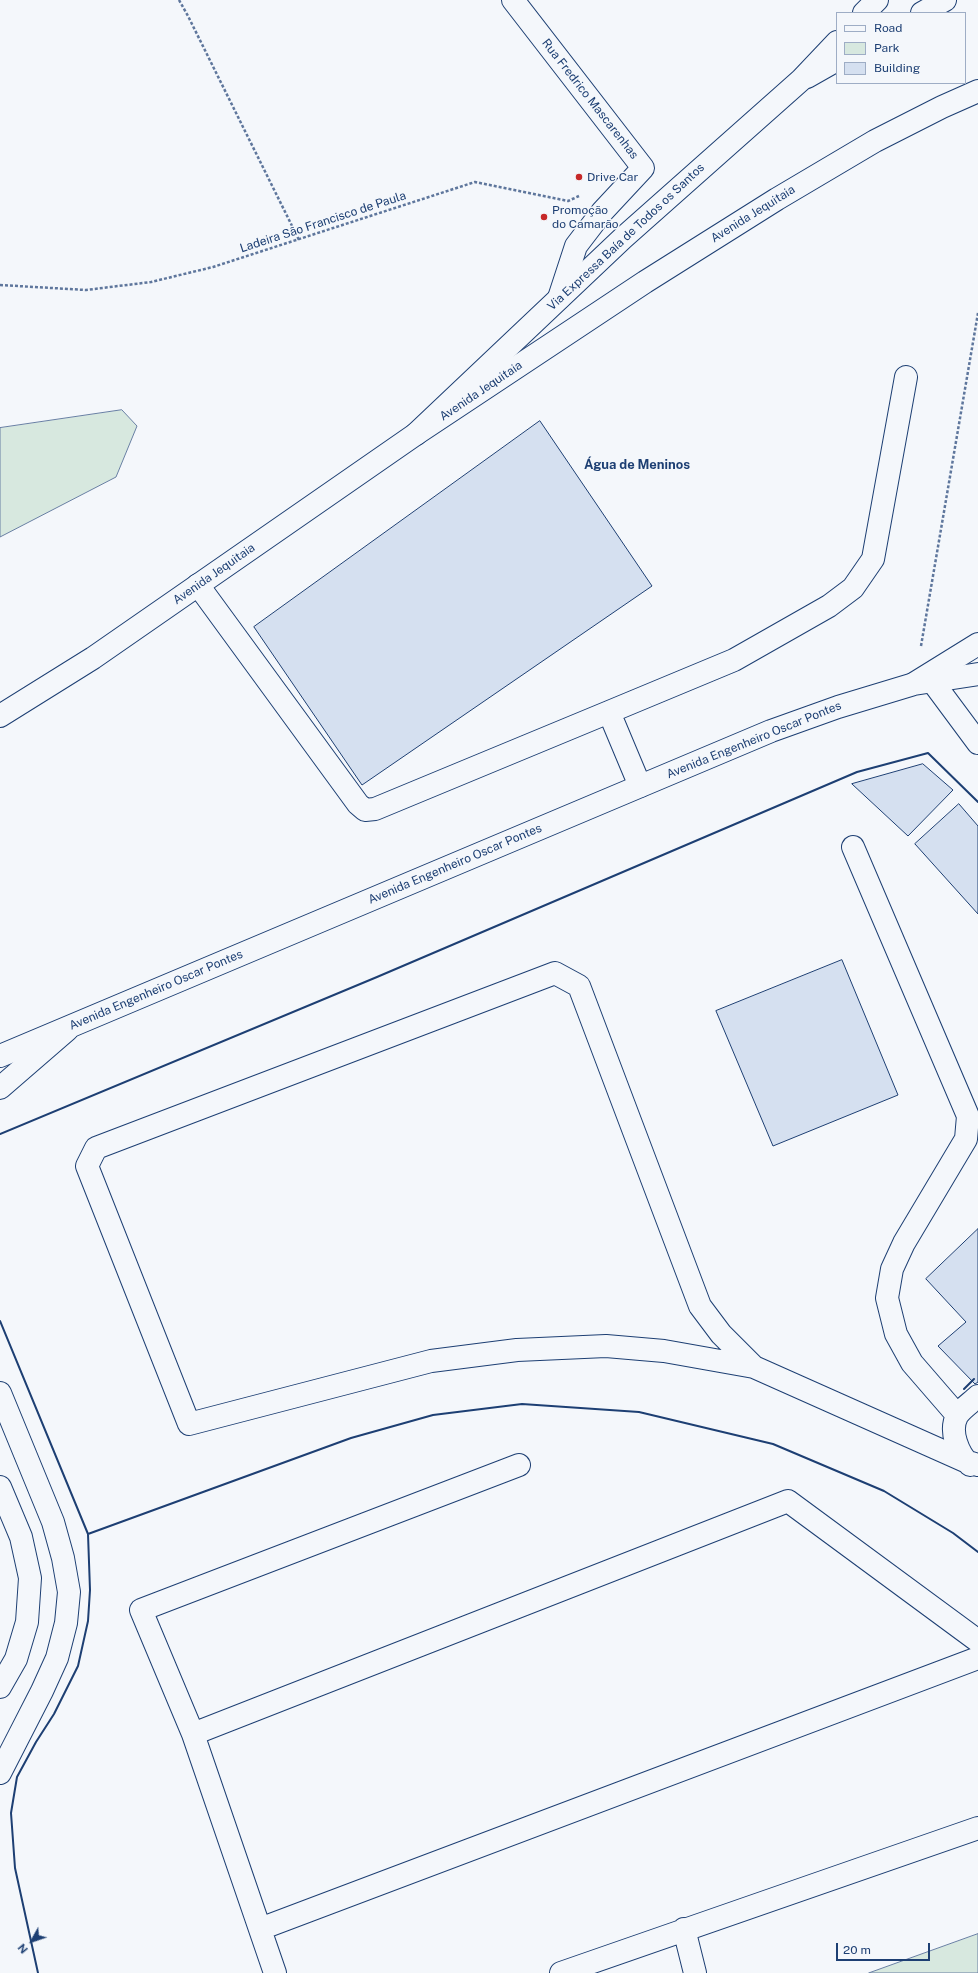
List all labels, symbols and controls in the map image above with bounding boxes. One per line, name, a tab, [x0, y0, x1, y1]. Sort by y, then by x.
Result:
legend	[836, 12, 966, 84]
text: Road	[874, 21, 902, 35]
street label: Rua Fredrico Mascarenhas	[539, 36, 641, 162]
text: Park	[874, 41, 900, 55]
text: Building	[874, 61, 920, 75]
street label: Via Expressa Baía de Todos os Santos	[545, 160, 707, 314]
place label: Drive Car	[587, 170, 638, 184]
marker: Drive Car	[574, 172, 584, 182]
street label: Avenida Jequitaia	[708, 182, 798, 246]
street label: Ladeira São Francisco de Paula	[238, 188, 408, 256]
place label: Promoção do Camarão	[552, 203, 619, 231]
marker: Promoção do Camarão	[539, 212, 549, 222]
street label: Avenida Jequitaia	[437, 358, 525, 424]
district label: Água de Meninos	[584, 457, 690, 473]
street label: Avenida Jequitaia	[170, 540, 258, 608]
street label: Avenida Engenheiro Oscar Pontes	[665, 698, 843, 782]
street label: Avenida Engenheiro Oscar Pontes	[366, 821, 544, 907]
street label: Avenida Engenheiro Oscar Pontes	[67, 947, 245, 1033]
north arrow	[12, 1921, 52, 1961]
scale bar	[838, 1935, 932, 1961]
text: N	[15, 1942, 30, 1956]
text: 20 m	[843, 1943, 871, 1957]

